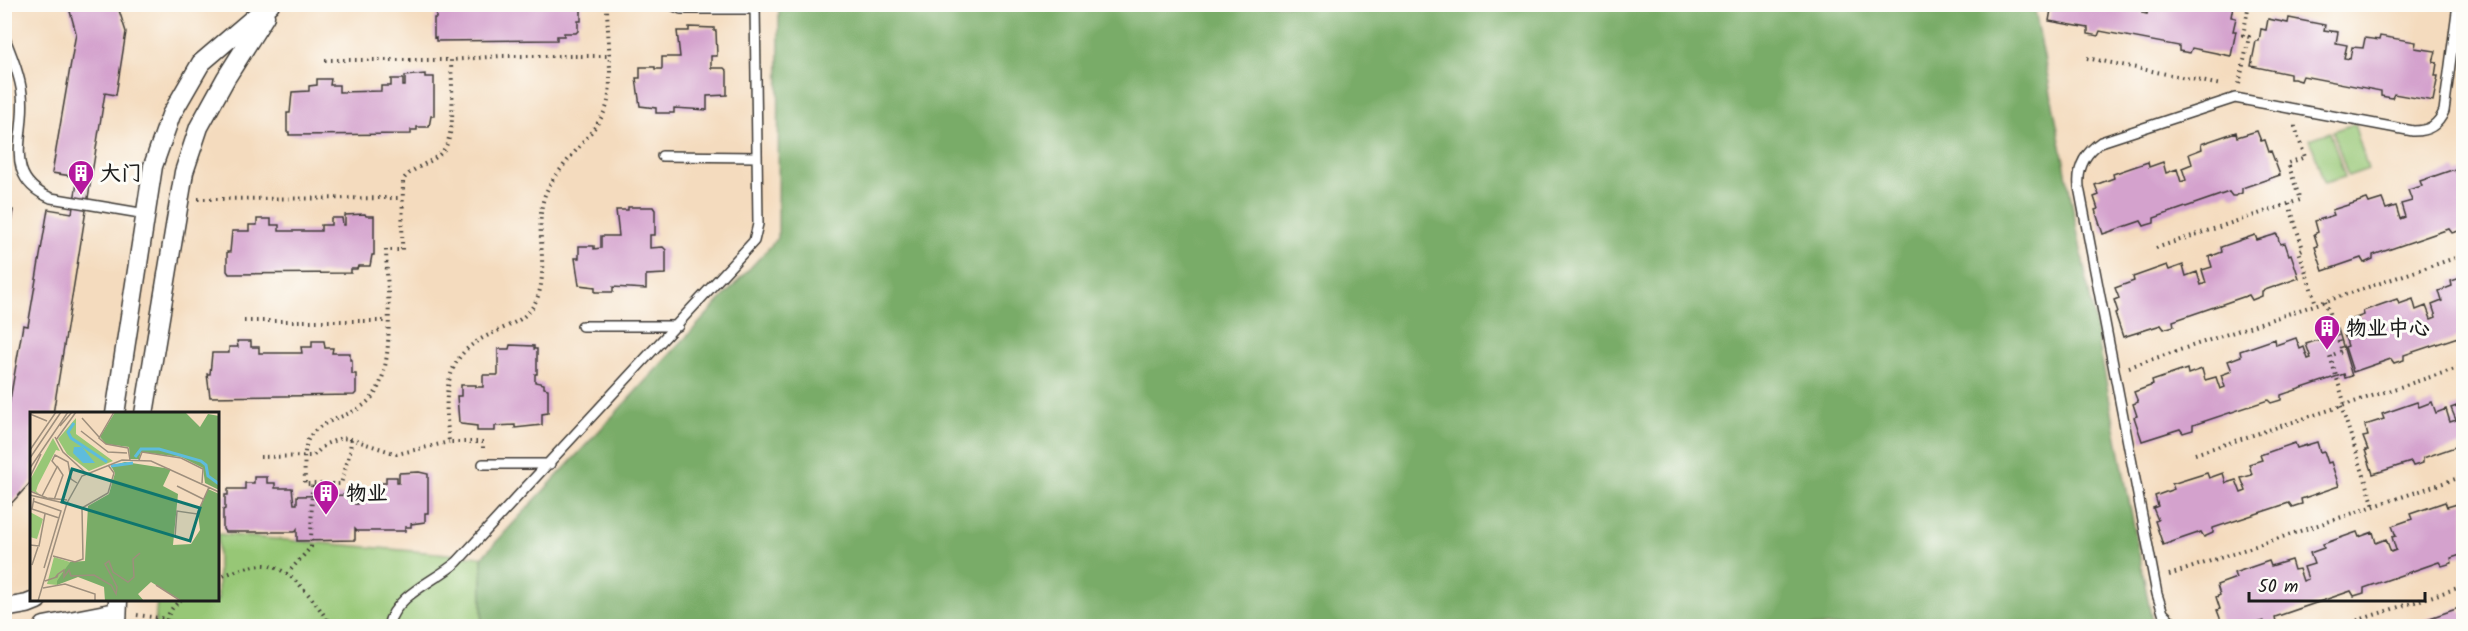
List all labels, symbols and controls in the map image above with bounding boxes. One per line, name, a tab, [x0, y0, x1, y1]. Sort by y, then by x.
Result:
building icon: 大门	[66, 158, 96, 196]
place label: 大门	[100, 158, 142, 191]
building icon: 物业中心	[2312, 313, 2342, 351]
place label: 物业中心	[2346, 313, 2430, 346]
inset map	[30, 412, 219, 601]
building icon: 物业	[311, 478, 341, 516]
place label: 物业	[346, 478, 388, 511]
scale bar	[2249, 565, 2424, 603]
text: 50 m	[2258, 573, 2298, 602]

